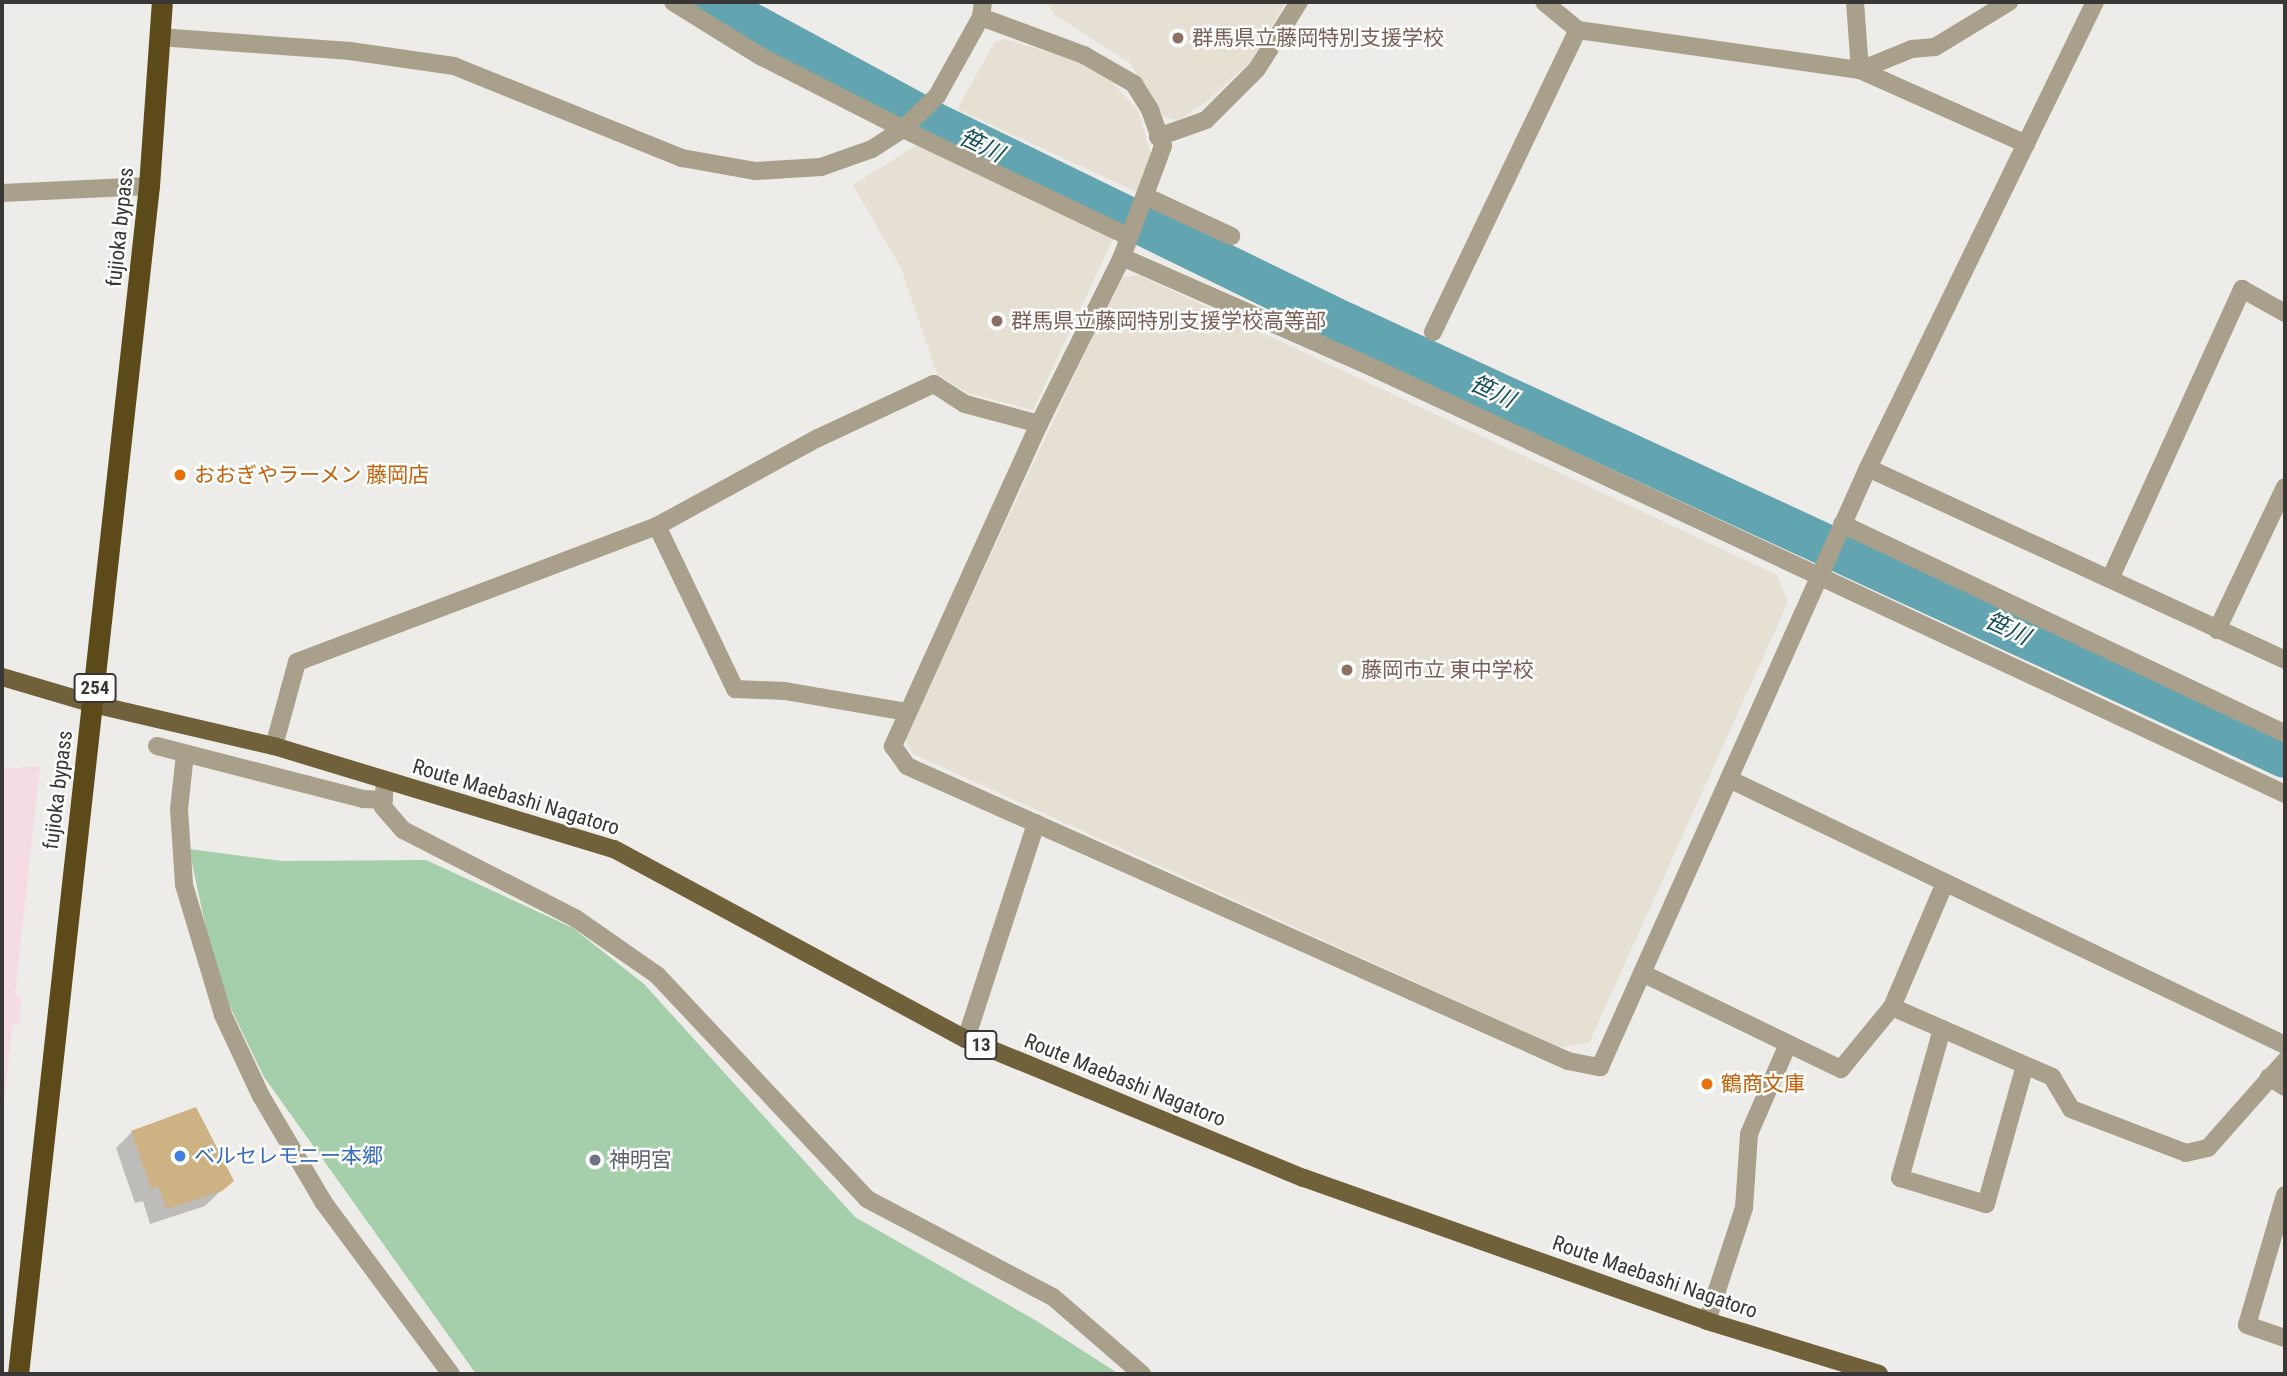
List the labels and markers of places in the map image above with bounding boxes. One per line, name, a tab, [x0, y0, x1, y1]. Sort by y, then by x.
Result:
place label: 群馬県立藤岡特別支援学校	[1192, 25, 1444, 51]
marker: 群馬県立藤岡特別支援学校	[1170, 30, 1186, 46]
place label: 群馬県立藤岡特別支援学校高等部	[1011, 308, 1326, 334]
marker: 群馬県立藤岡特別支援学校高等部	[989, 313, 1005, 329]
place label: おおぎやラーメン 藤岡店	[194, 462, 430, 488]
marker: おおぎやラーメン 藤岡店	[172, 467, 188, 483]
place label: 藤岡市立 東中学校	[1361, 657, 1534, 683]
marker: 藤岡市立 東中学校	[1339, 662, 1355, 678]
place label: 鶴商文庫	[1721, 1071, 1805, 1097]
marker: 鶴商文庫	[1699, 1076, 1715, 1092]
place label: ベルセレモニー本郷	[194, 1143, 383, 1169]
place label: 神明宮	[609, 1147, 672, 1173]
marker: ベルセレモニー本郷	[172, 1148, 188, 1164]
marker: 神明宮	[587, 1152, 603, 1168]

